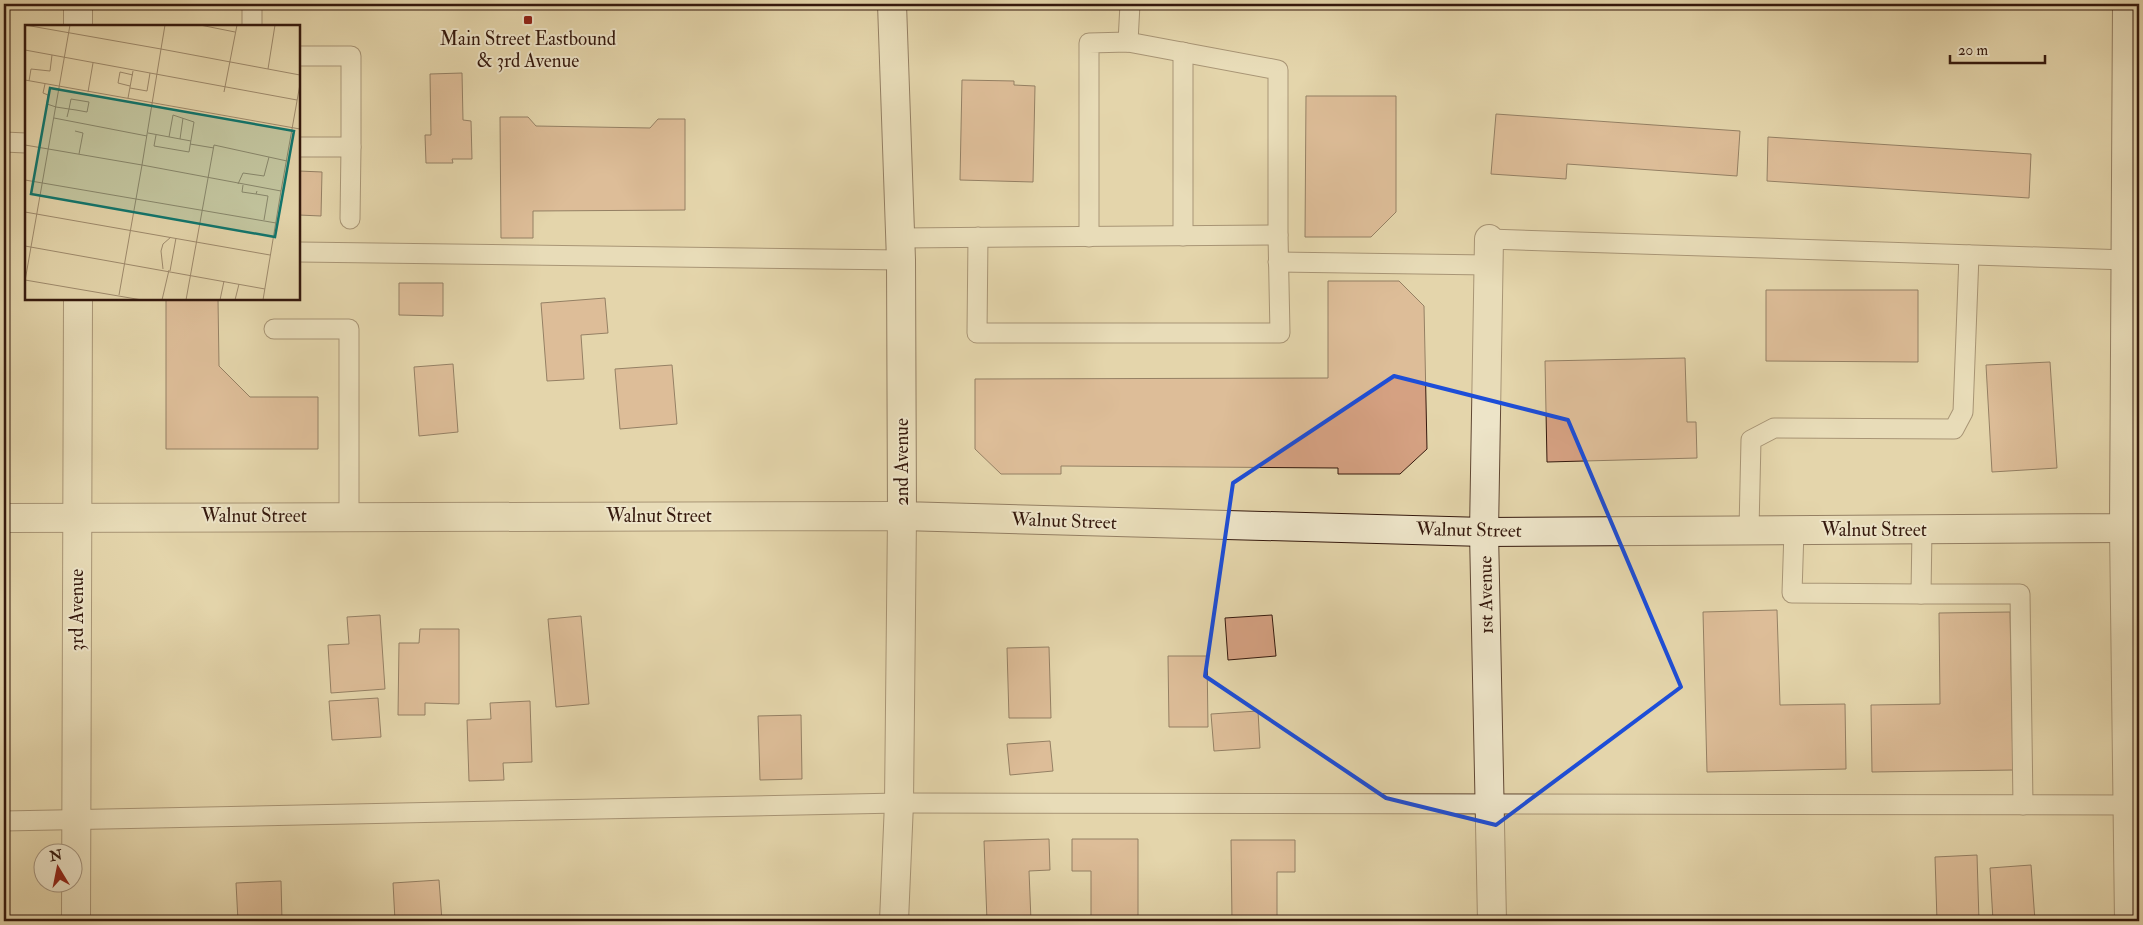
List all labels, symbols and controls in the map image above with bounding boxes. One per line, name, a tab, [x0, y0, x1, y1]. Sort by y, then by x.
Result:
marker: Main Street Eastbound & 3rd Avenue	[522, 14, 534, 26]
inset map	[25, 25, 300, 300]
place label: Main Street Eastbound & 3rd Avenue	[440, 27, 617, 73]
scale bar	[1950, 32, 2046, 64]
text: 20 m	[1958, 41, 1988, 60]
street label: 2nd Avenue	[890, 418, 914, 506]
street label: Walnut Street	[200, 504, 307, 528]
street label: Walnut Street	[605, 504, 712, 528]
street label: Walnut Street	[1010, 507, 1117, 535]
street label: Walnut Street	[1415, 517, 1522, 543]
street label: Walnut Street	[1820, 518, 1927, 542]
street label: 1st Avenue	[1473, 556, 1499, 634]
street label: 3rd Avenue	[65, 569, 89, 651]
north arrow	[32, 842, 82, 892]
text: N	[47, 846, 64, 865]

